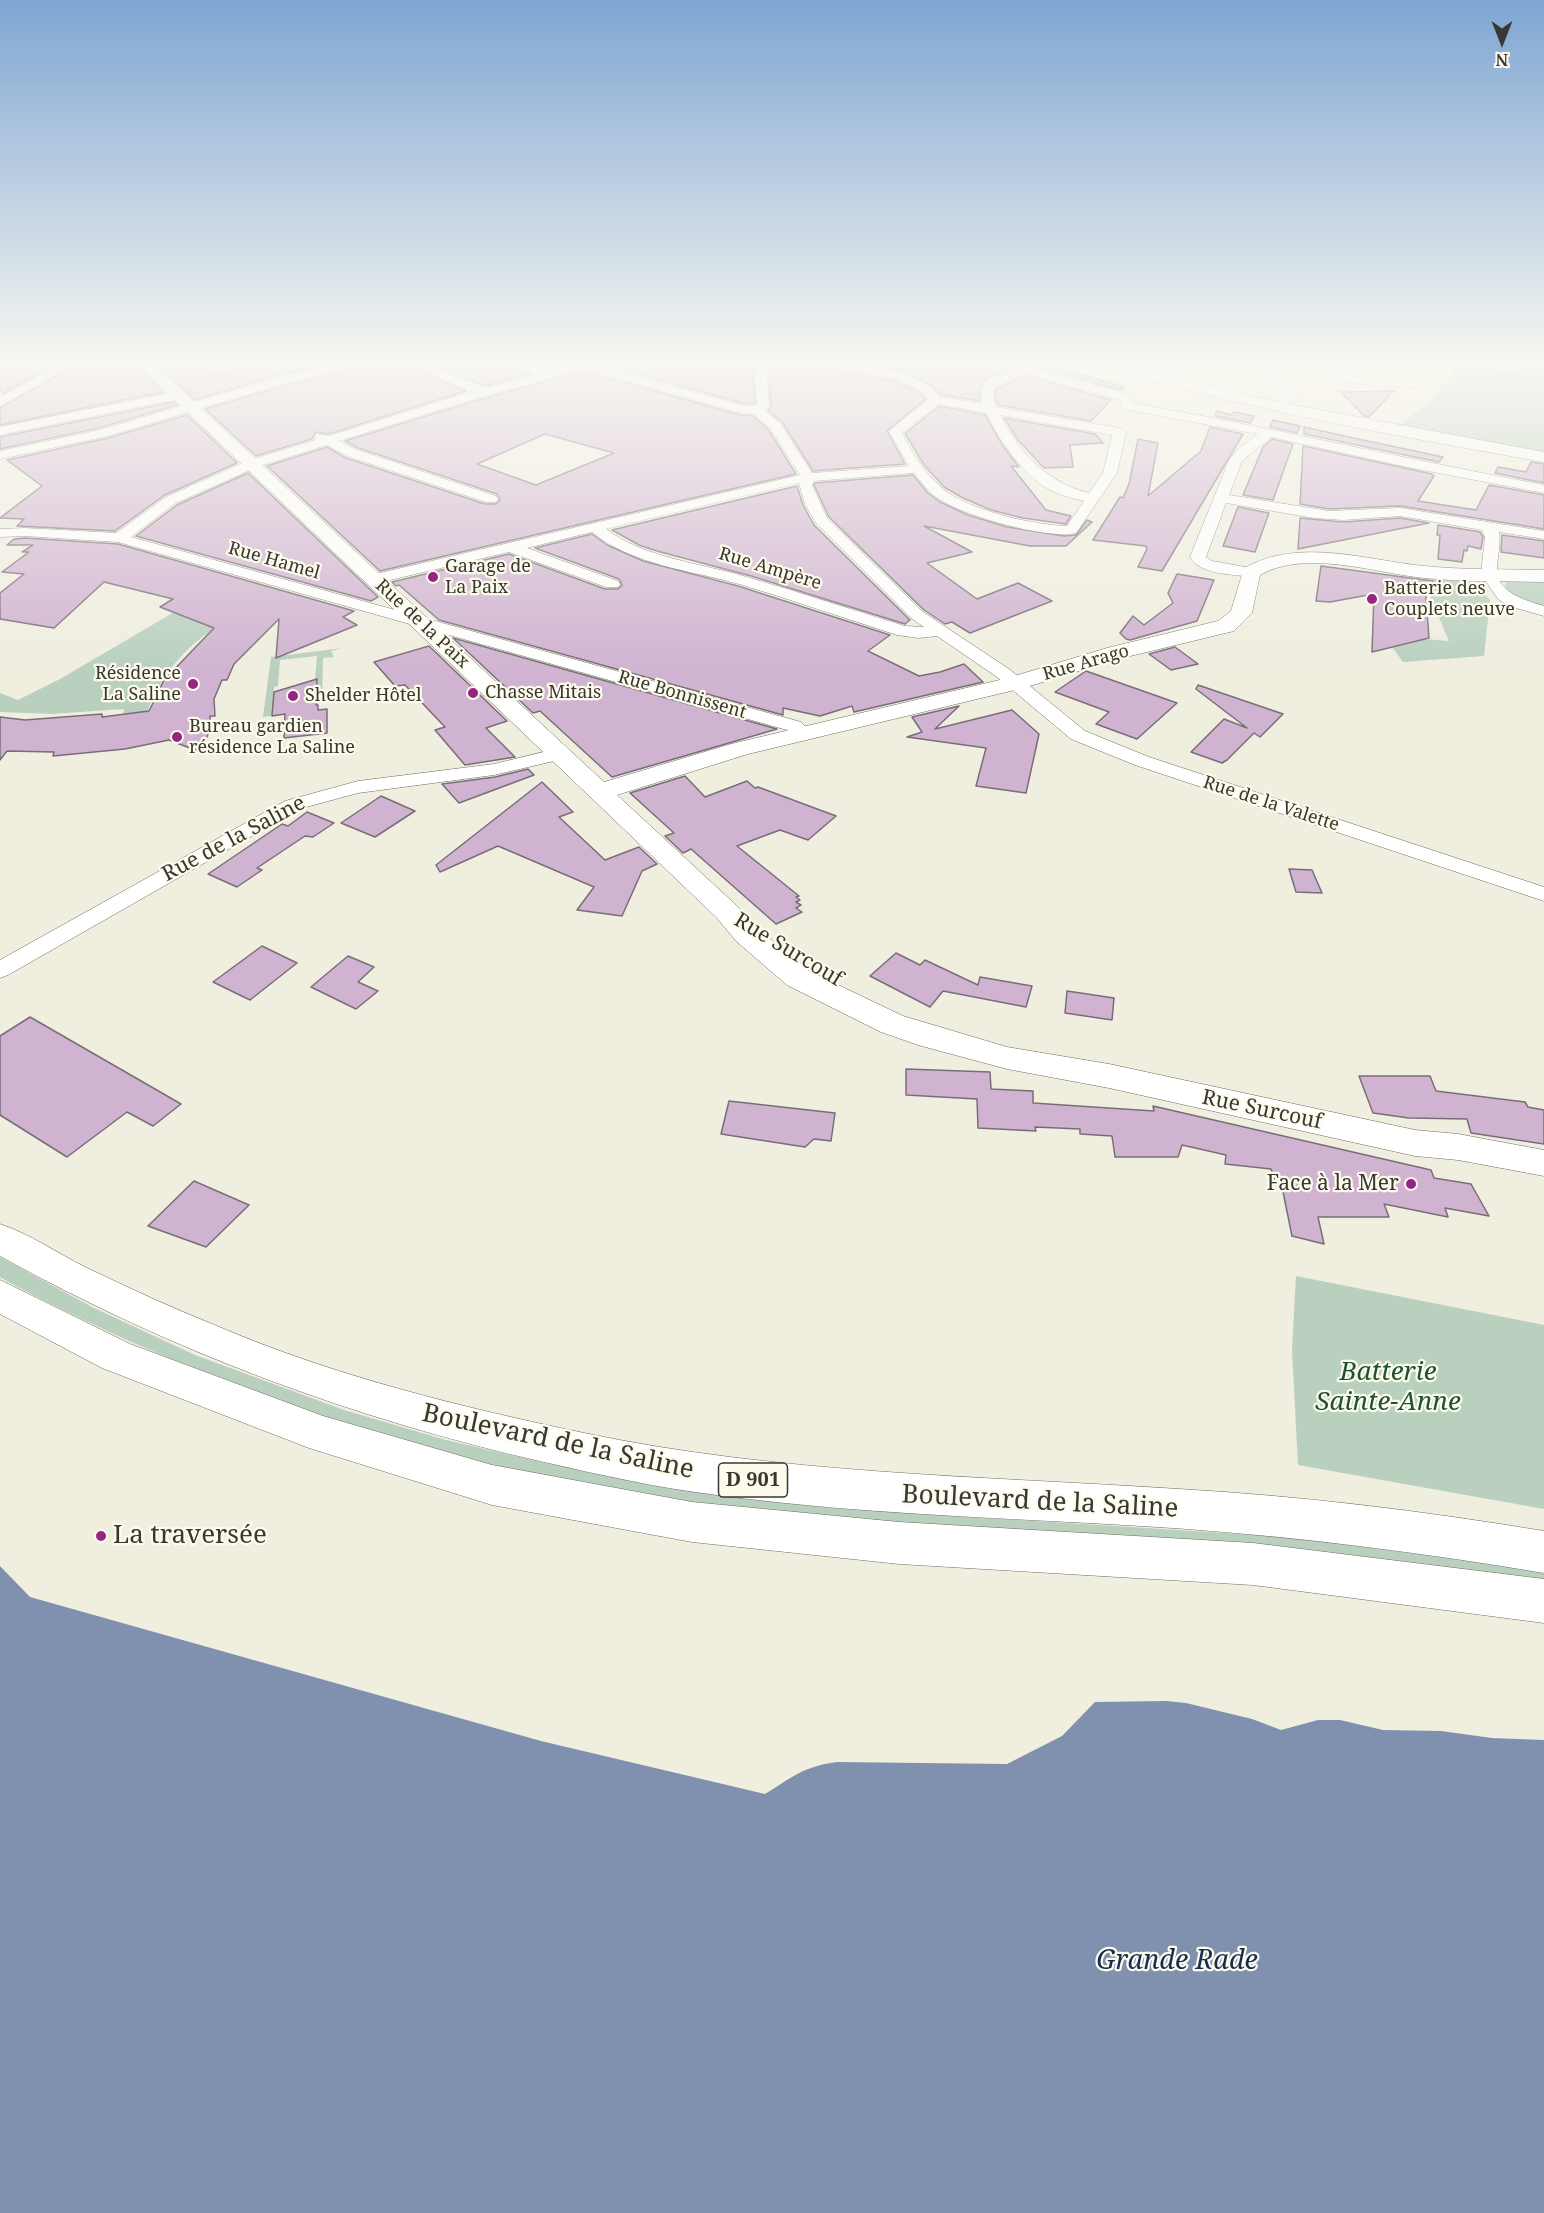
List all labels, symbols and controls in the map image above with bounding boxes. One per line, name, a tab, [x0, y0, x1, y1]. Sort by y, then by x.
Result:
north arrow	[1472, 12, 1532, 72]
text: N	[1496, 49, 1508, 71]
street label: Rue Hamel	[226, 538, 322, 584]
street label: Rue Ampère	[716, 543, 824, 595]
place label: Garage de La Paix	[445, 556, 531, 598]
marker: Garage de La Paix	[426, 570, 440, 584]
street label: Rue de la Paix	[371, 575, 473, 673]
place label: Batterie des Couplets neuve	[1384, 578, 1515, 620]
marker: Batterie des Couplets neuve	[1365, 592, 1379, 606]
street label: Rue Arago	[1040, 640, 1132, 686]
place label: Résidence La Saline	[95, 663, 181, 706]
street label: Rue Bonnissent	[615, 666, 749, 724]
marker: Résidence La Saline	[186, 677, 200, 691]
place label: Chasse Mitais	[485, 682, 601, 704]
place label: Shelder Hôtel	[305, 685, 421, 707]
marker: Chasse Mitais	[466, 686, 480, 700]
marker: Shelder Hôtel	[286, 689, 300, 703]
place label: Bureau gardien résidence La Saline	[189, 716, 355, 758]
marker: Bureau gardien résidence La Saline	[170, 730, 184, 744]
street label: Rue de la Valette	[1200, 772, 1342, 836]
street label: Rue de la Saline	[158, 791, 310, 887]
street label: Rue Surcouf	[729, 908, 847, 992]
street label: Rue Surcouf	[1200, 1085, 1324, 1135]
place label: Face à la Mer	[1267, 1171, 1399, 1197]
marker: Face à la Mer	[1404, 1177, 1418, 1191]
park label: Batterie Sainte-Anne	[1315, 1357, 1461, 1418]
street label: Boulevard de la Saline	[419, 1398, 697, 1486]
road number: D 901	[718, 1463, 788, 1497]
street label: Boulevard de la Saline	[901, 1479, 1179, 1525]
place label: La traversée	[113, 1520, 267, 1552]
marker: La traversée	[94, 1529, 108, 1543]
water label: Grande Rade	[1096, 1945, 1258, 1977]

